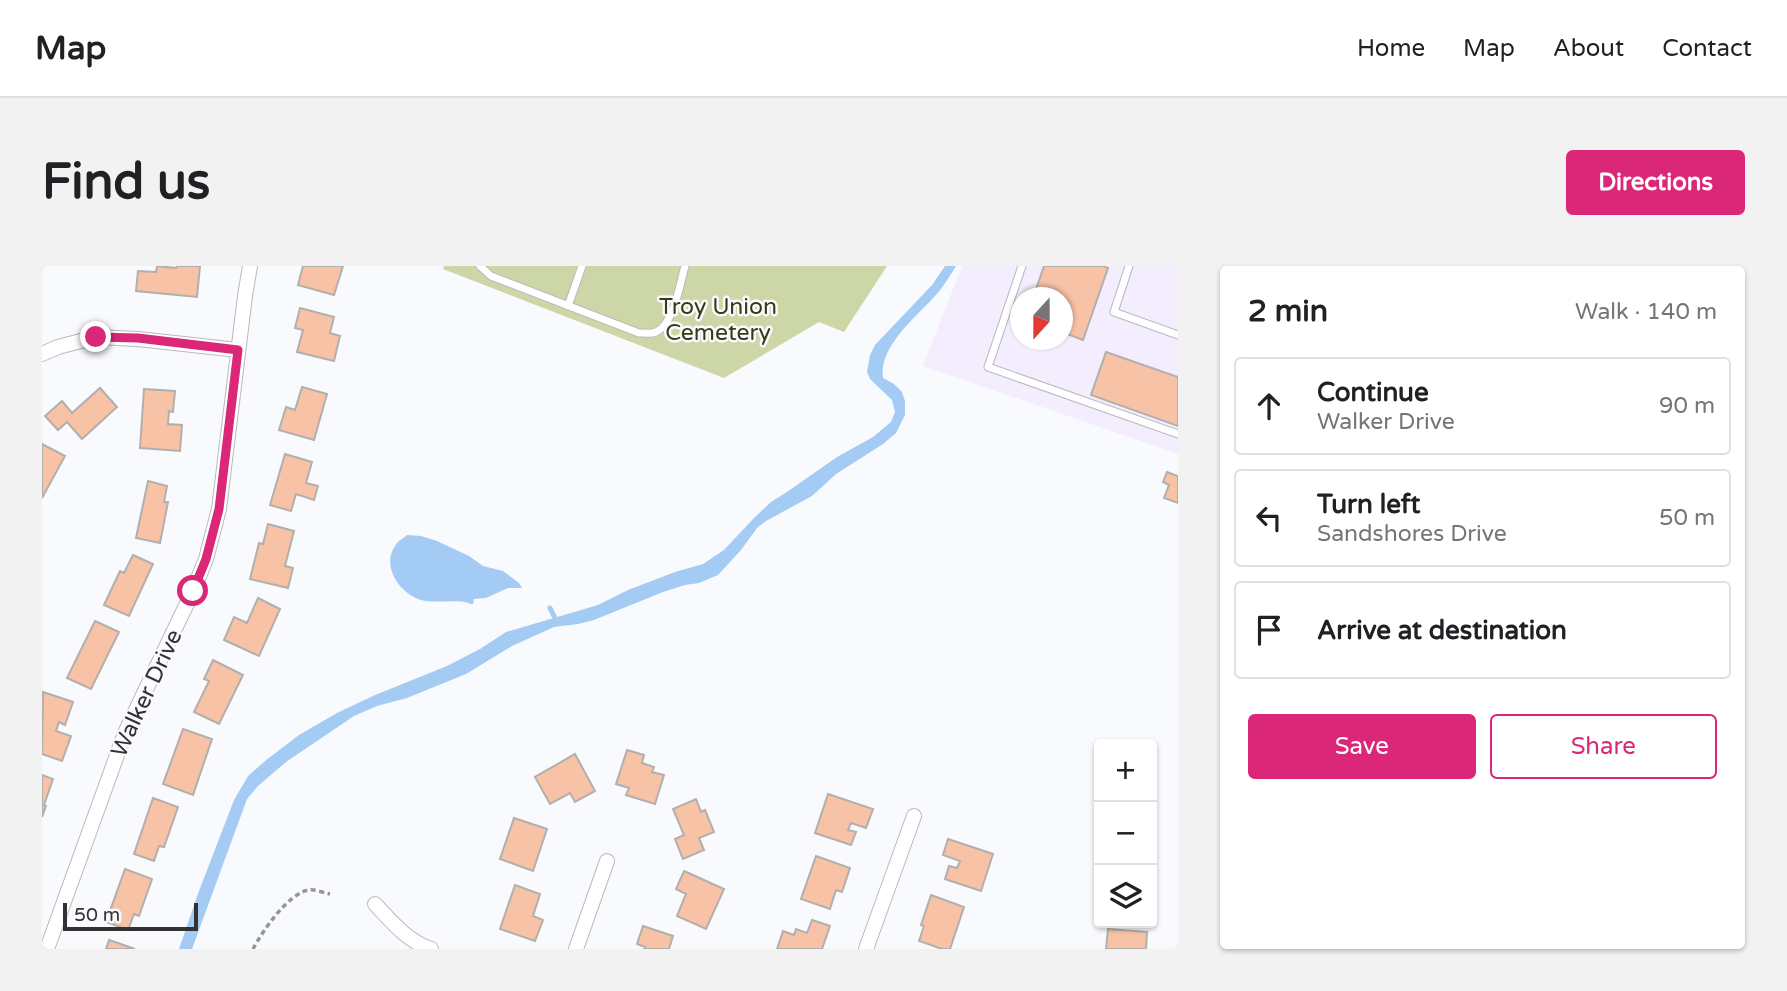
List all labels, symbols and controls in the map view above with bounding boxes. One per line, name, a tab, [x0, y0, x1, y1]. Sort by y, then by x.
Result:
text: Map	[35, 29, 106, 68]
text: Home	[1357, 34, 1425, 63]
text: Map	[1463, 34, 1515, 63]
text: About	[1553, 34, 1624, 63]
text: Contact	[1662, 34, 1752, 63]
button: Directions	[1566, 150, 1745, 215]
text: Find us	[42, 153, 210, 212]
north arrow	[1010, 287, 1073, 350]
park label: Troy Union Cemetery	[659, 293, 777, 347]
text: 2 min	[1248, 293, 1328, 330]
text: Walk · 140 m	[1575, 298, 1717, 326]
route end	[80, 321, 111, 352]
text: Continue	[1317, 377, 1429, 408]
icon: ahead	[1250, 387, 1288, 425]
text: 90 m	[1659, 392, 1715, 420]
text: Walker Drive	[1317, 408, 1455, 436]
text: Turn left	[1317, 489, 1420, 520]
icon: left	[1250, 499, 1288, 537]
text: 50 m	[1659, 504, 1715, 532]
text: Sandshores Drive	[1317, 520, 1507, 548]
route start	[177, 575, 208, 606]
icon: arrive	[1250, 611, 1288, 649]
text: Arrive at destination	[1317, 615, 1567, 646]
street label: Walker Drive	[105, 625, 189, 762]
button: Save	[1248, 714, 1476, 779]
button: Share	[1490, 714, 1717, 779]
map controls	[1094, 739, 1157, 928]
button: +	[1094, 739, 1157, 802]
button: −	[1094, 802, 1157, 865]
button: layers	[1094, 865, 1157, 928]
scale bar	[63, 900, 198, 932]
text: 50 m	[74, 904, 120, 926]

